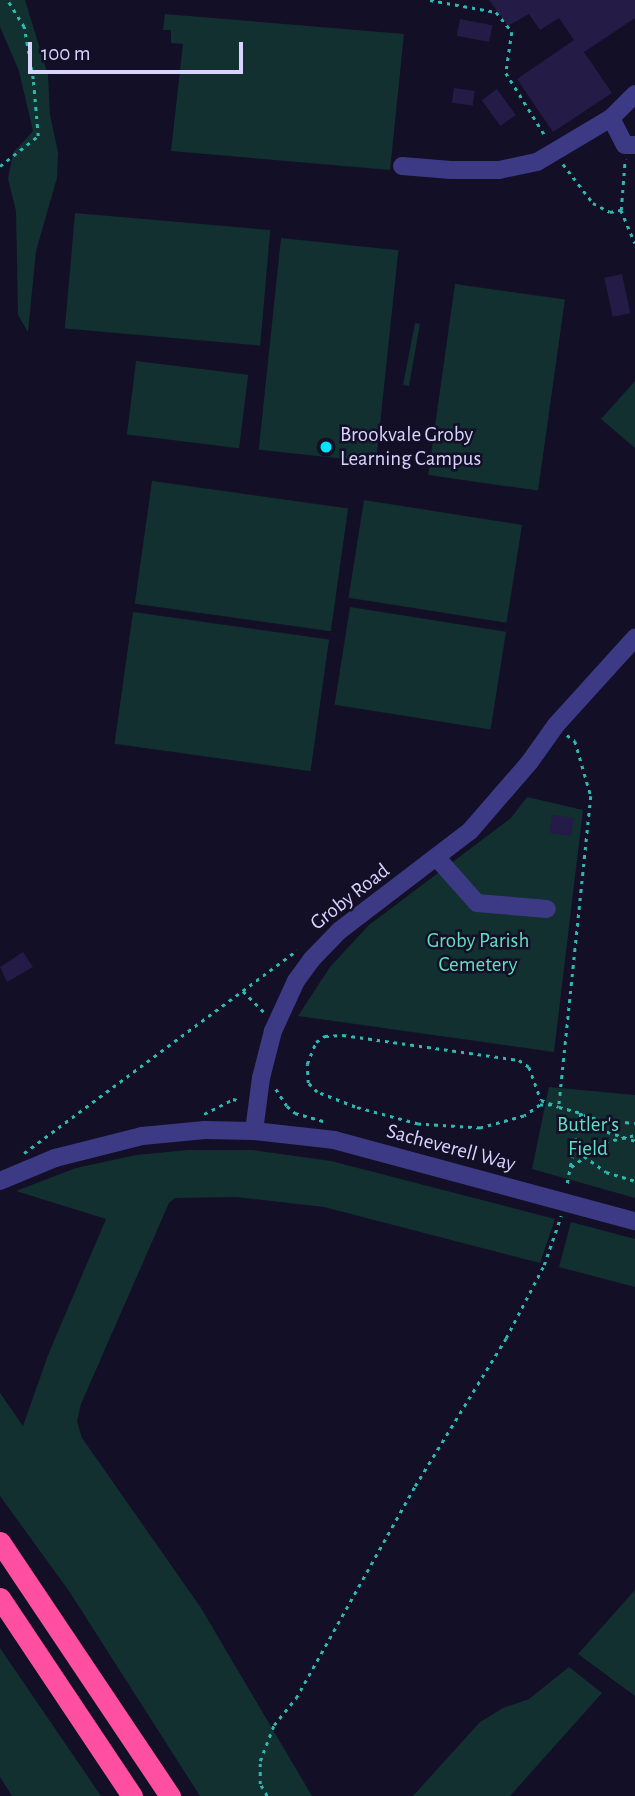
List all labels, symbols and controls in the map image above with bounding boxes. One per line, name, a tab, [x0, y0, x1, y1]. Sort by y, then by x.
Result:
scale bar	[32, 28, 247, 72]
text: 100 m	[41, 43, 91, 64]
place label: Brookvale Groby Learning Campus	[340, 422, 481, 472]
marker: Brookvale Groby Learning Campus	[318, 439, 334, 455]
street label: Groby Road	[305, 858, 395, 936]
park label: Groby Parish Cemetery	[427, 928, 529, 978]
park label: Butler's Field	[557, 1112, 619, 1162]
street label: Sacheverell Way	[384, 1119, 518, 1177]

